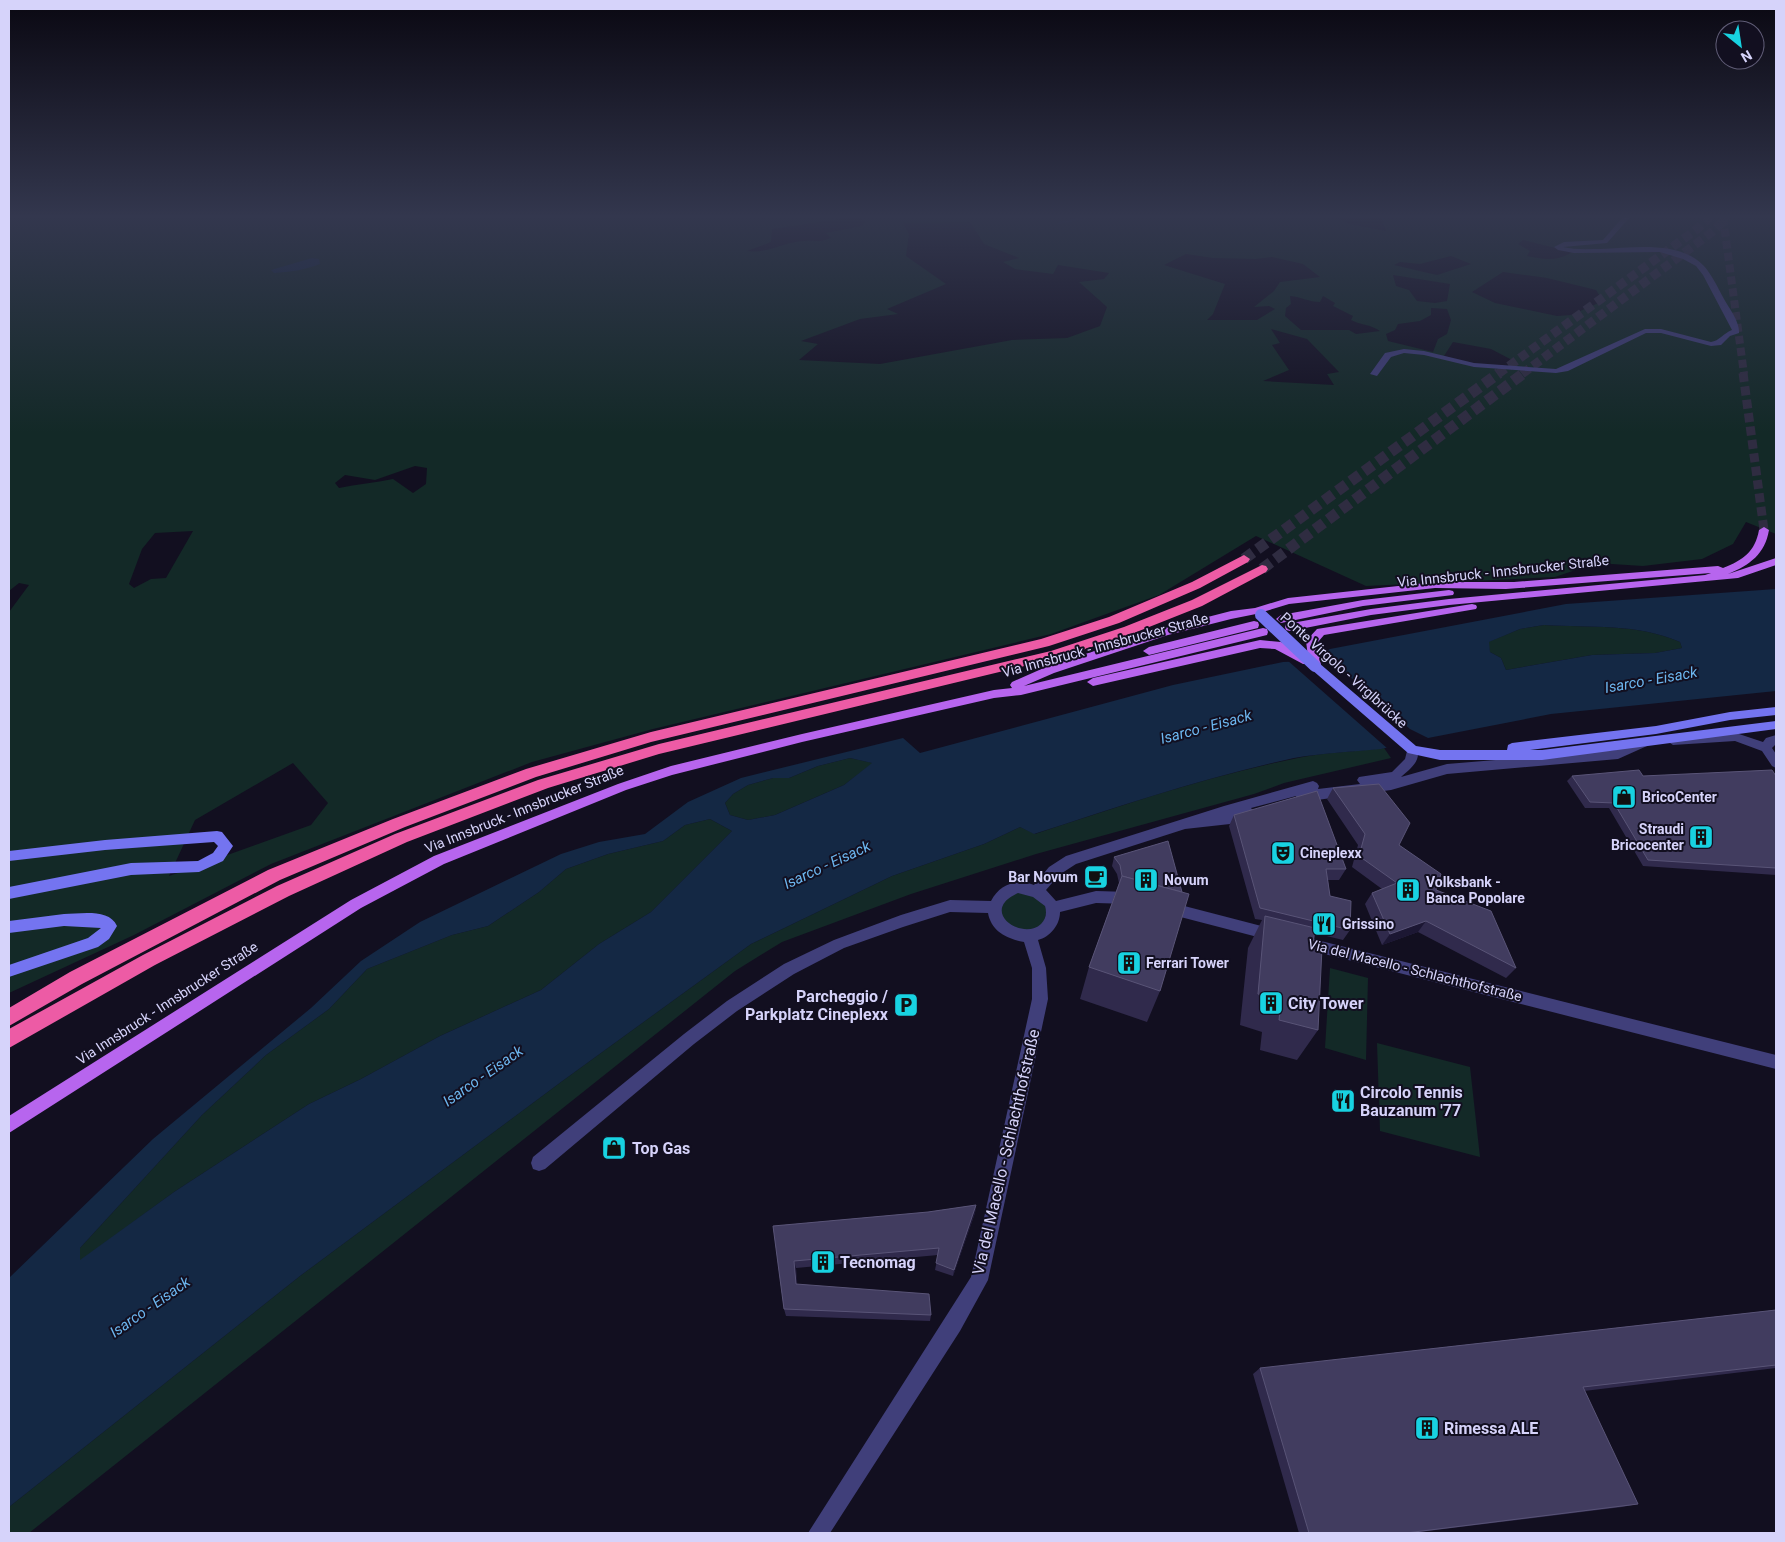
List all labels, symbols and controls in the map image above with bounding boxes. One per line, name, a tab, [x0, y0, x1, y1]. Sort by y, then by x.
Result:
north arrow	[1715, 20, 1765, 70]
text: N	[1738, 47, 1755, 66]
street label: Via Innsbruck - Innsbrucker Straße	[1396, 552, 1610, 590]
street label: Ponte Virgolo - Virglbrücke	[1277, 609, 1411, 731]
street label: Via Innsbruck - Innsbrucker Straße	[1000, 610, 1210, 680]
water label: Isarco - Eisack	[1603, 663, 1699, 697]
water label: Isarco - Eisack	[1158, 706, 1254, 748]
street label: Via Innsbruck - Innsbrucker Straße	[422, 762, 626, 856]
shop icon: BricoCenter	[1611, 784, 1637, 810]
place label: BricoCenter	[1642, 789, 1717, 805]
place label: Straudi Bricocenter	[1611, 821, 1684, 853]
building icon: Straudi Bricocenter	[1688, 824, 1714, 850]
water label: Isarco - Eisack	[781, 837, 874, 893]
theatre icon: Cineplexx	[1270, 840, 1296, 866]
place label: Cineplexx	[1300, 845, 1363, 861]
cafe icon: Bar Novum	[1083, 864, 1109, 890]
building icon: Novum	[1133, 867, 1159, 893]
place label: Bar Novum	[1008, 869, 1078, 885]
place label: Novum	[1164, 872, 1209, 888]
place label: Volksbank - Banca Popolare	[1426, 874, 1525, 906]
building icon: Volksbank - Banca Popolare	[1395, 877, 1421, 903]
restaurant icon: Grissino	[1311, 911, 1337, 937]
place label: Grissino	[1342, 916, 1394, 932]
street label: Via del Macello - Schlachthofstraße	[1306, 936, 1524, 1004]
street label: Via Innsbruck - Innsbrucker Straße	[73, 938, 261, 1068]
building icon: Ferrari Tower	[1116, 950, 1142, 976]
place label: Ferrari Tower	[1146, 955, 1229, 971]
place label: Parcheggio / Parkplatz Cineplexx	[745, 987, 889, 1024]
building icon: City Tower	[1258, 990, 1284, 1016]
parking icon: Parcheggio / Parkplatz Cineplexx	[893, 992, 919, 1018]
place label: City Tower	[1288, 994, 1364, 1013]
street label: Via del Macello - Schlachthofstraße	[968, 1027, 1044, 1277]
water label: Isarco - Eisack	[439, 1041, 527, 1110]
place label: Circolo Tennis Bauzanum '77	[1360, 1083, 1463, 1120]
restaurant icon: Circolo Tennis Bauzanum '77	[1330, 1088, 1356, 1114]
shop icon: Top Gas	[601, 1135, 627, 1161]
place label: Top Gas	[632, 1139, 690, 1158]
building icon: Tecnomag	[810, 1249, 836, 1275]
place label: Tecnomag	[840, 1253, 916, 1272]
water label: Isarco - Eisack	[106, 1272, 194, 1341]
building icon: Rimessa ALE	[1414, 1415, 1440, 1441]
place label: Rimessa ALE	[1444, 1419, 1538, 1438]

